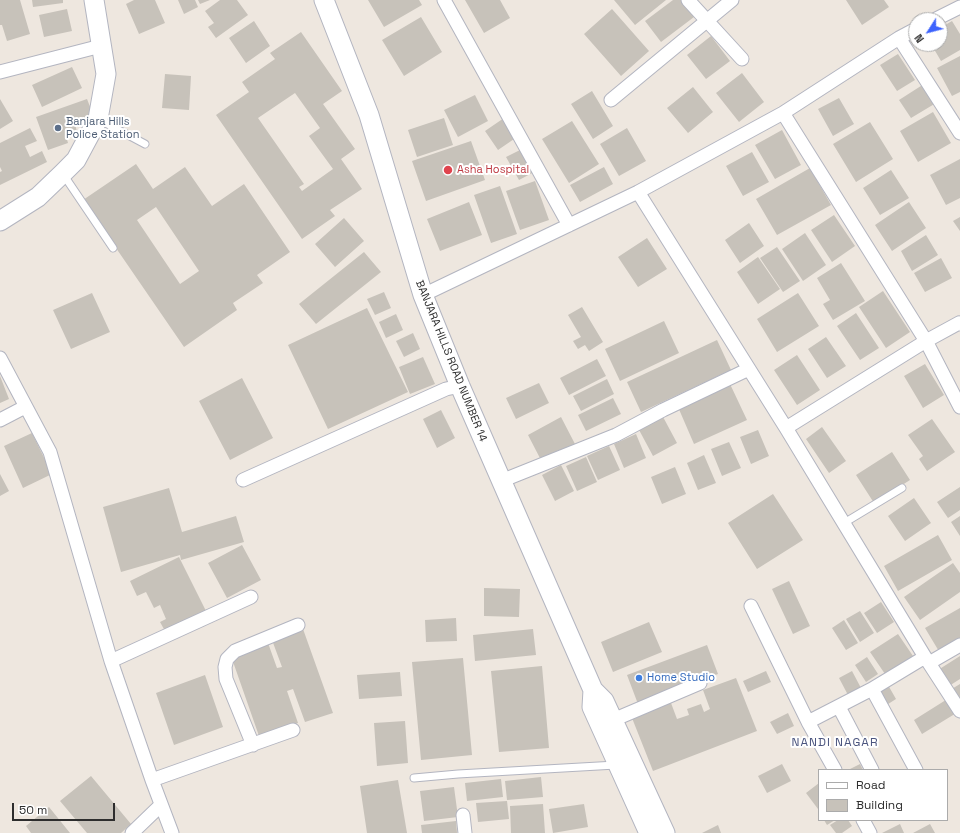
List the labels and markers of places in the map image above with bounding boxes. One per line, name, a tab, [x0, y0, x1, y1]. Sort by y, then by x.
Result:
place label: Banjara Hills Police Station	[66, 115, 140, 141]
marker: Banjara Hills Police Station	[53, 123, 63, 133]
place label: Asha Hospital	[457, 163, 529, 177]
marker: Asha Hospital	[442, 164, 454, 176]
place label: Home Studio	[647, 671, 715, 685]
marker: Home Studio	[634, 673, 644, 683]

